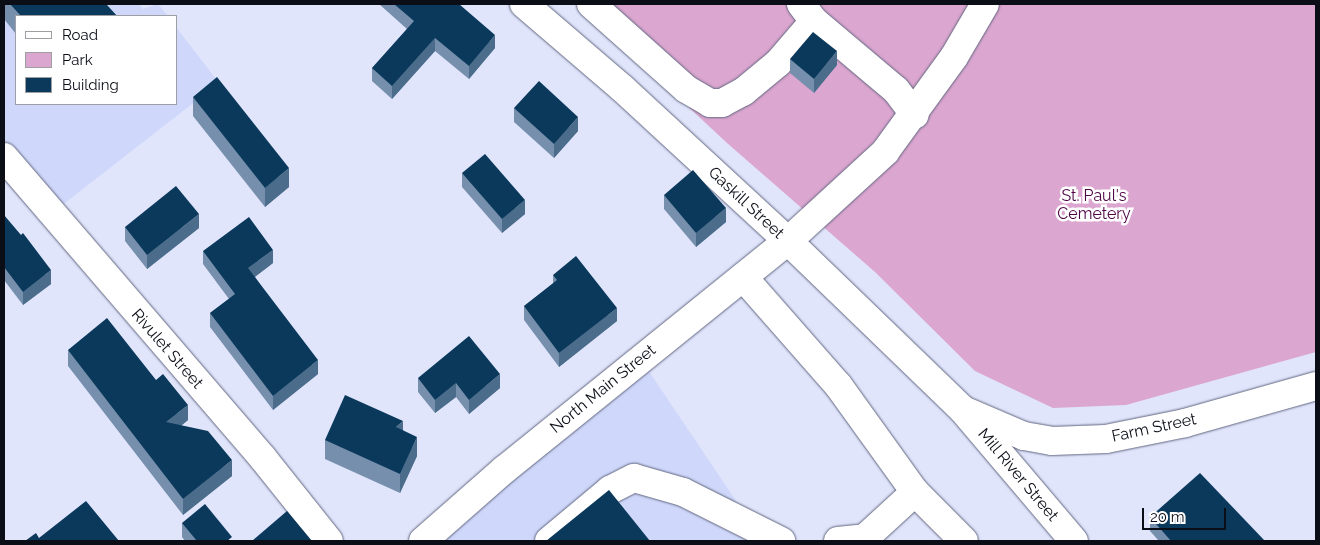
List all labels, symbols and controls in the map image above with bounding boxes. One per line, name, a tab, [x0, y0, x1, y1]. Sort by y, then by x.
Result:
legend	[15, 15, 178, 105]
text: Road	[62, 26, 98, 44]
text: Park	[62, 51, 93, 69]
text: Building	[62, 76, 119, 94]
street label: Gaskill Street	[704, 163, 788, 243]
park label: St. Paul's Cemetery	[1057, 186, 1131, 224]
street label: Rivulet Street	[127, 305, 207, 393]
street label: North Main Street	[546, 341, 660, 437]
street label: Farm Street	[1110, 410, 1198, 446]
street label: Mill River Street	[973, 424, 1063, 526]
scale bar	[1145, 498, 1229, 530]
text: 20 m	[1150, 508, 1185, 526]

